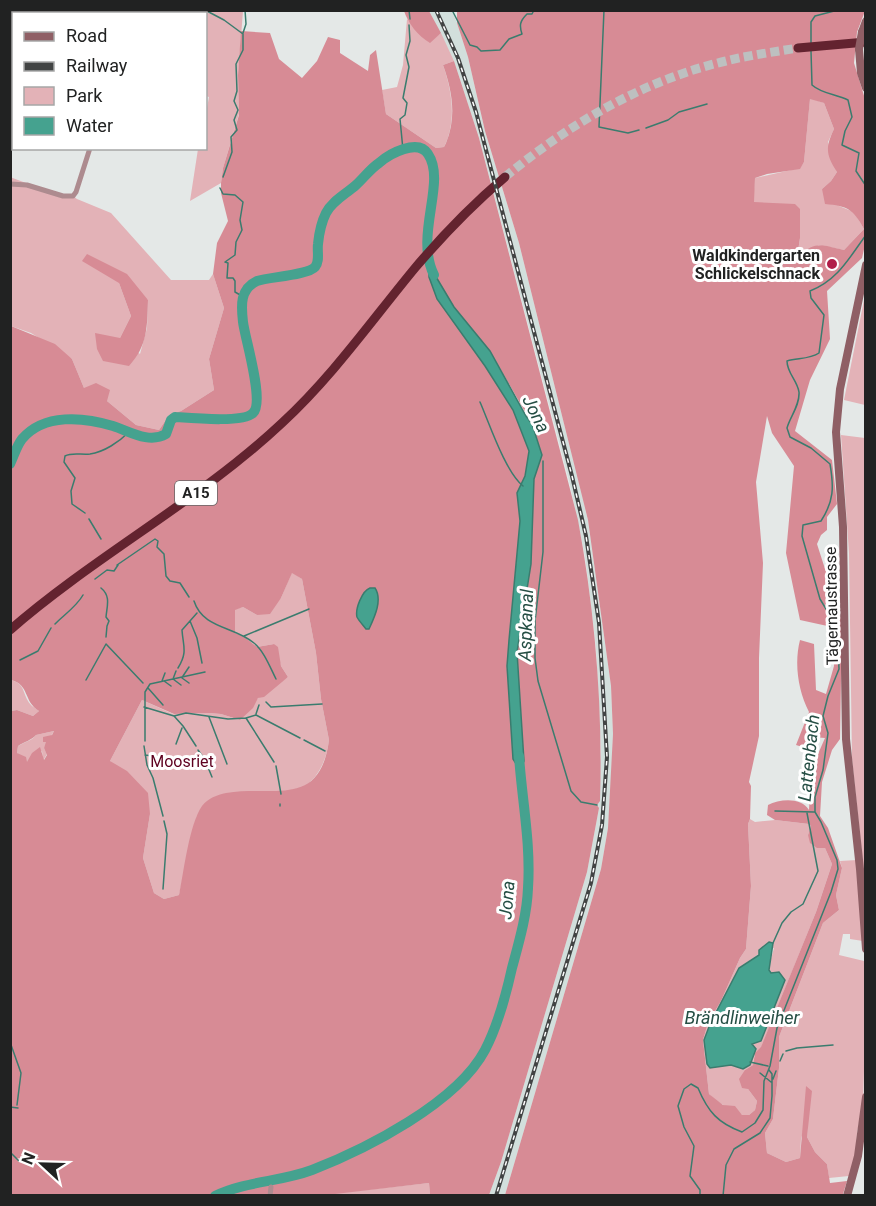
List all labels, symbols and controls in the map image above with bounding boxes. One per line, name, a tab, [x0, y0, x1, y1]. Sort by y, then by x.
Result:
legend	[12, 12, 207, 150]
text: Road	[66, 25, 107, 46]
text: Railway	[66, 55, 128, 76]
text: Park	[66, 85, 103, 106]
text: Water	[66, 115, 113, 136]
place label: Waldkindergarten Schlickelschnack	[692, 246, 820, 283]
marker: Waldkindergarten Schlickelschnack	[825, 257, 839, 271]
water label: Jona	[519, 392, 554, 436]
road number: A15	[175, 481, 217, 505]
street label: Tägernaustrasse	[821, 546, 842, 666]
water label: Aspkanal	[514, 588, 537, 662]
water label: Lattenbach	[793, 713, 824, 802]
park label: Moosriet	[150, 752, 214, 771]
water label: Jona	[494, 880, 519, 920]
water label: Brändlinweiher	[685, 1007, 801, 1028]
north arrow	[12, 1134, 72, 1194]
text: N	[18, 1150, 39, 1167]

